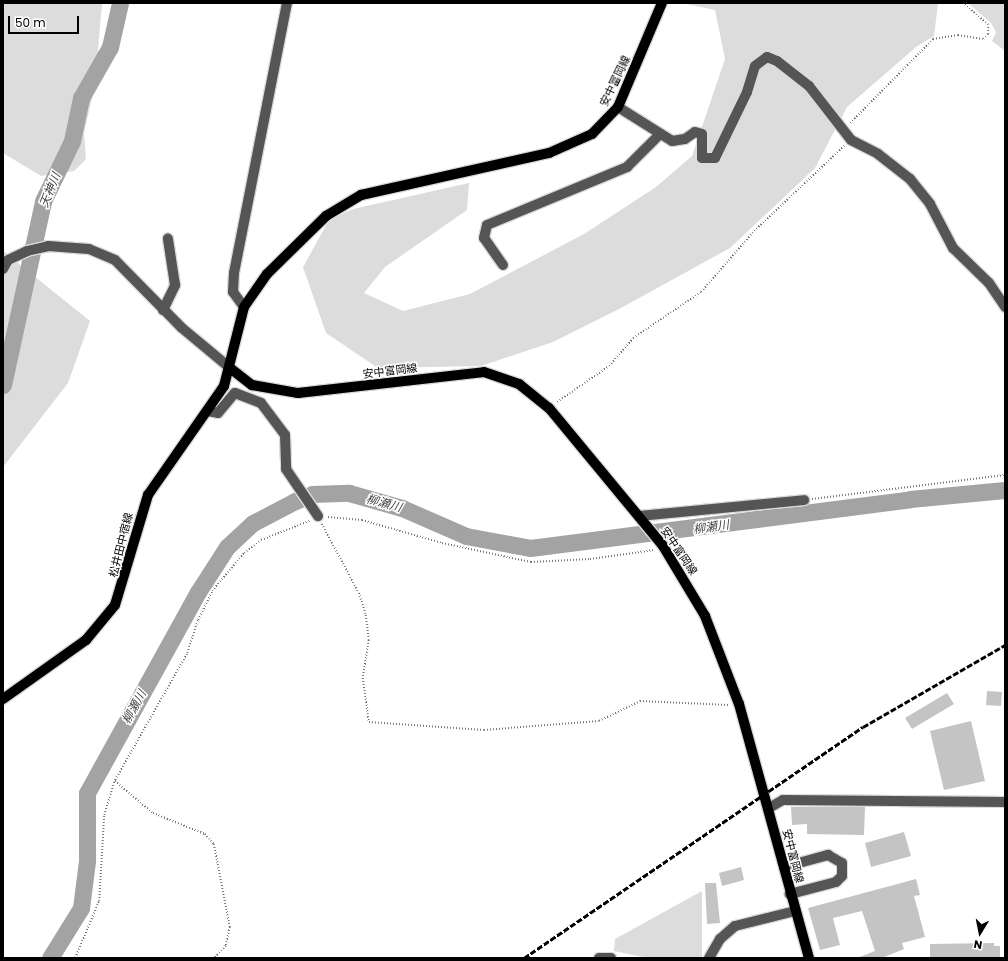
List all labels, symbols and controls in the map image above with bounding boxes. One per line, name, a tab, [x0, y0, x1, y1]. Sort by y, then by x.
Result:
scale bar	[10, 8, 81, 34]
text: 50 m	[15, 14, 46, 31]
street label: 安中富岡線	[597, 53, 633, 109]
water label: 天神川	[37, 171, 63, 209]
street label: 安中富岡線	[362, 361, 418, 381]
water label: 柳瀬川	[365, 491, 403, 515]
street label: 松井田中宿線	[107, 511, 135, 579]
water label: 柳瀬川	[692, 517, 730, 537]
street label: 安中富岡線	[658, 525, 700, 577]
water label: 柳瀬川	[119, 688, 149, 726]
street label: 安中富岡線	[780, 828, 806, 884]
north arrow	[960, 913, 1000, 953]
text: N	[972, 936, 983, 953]

